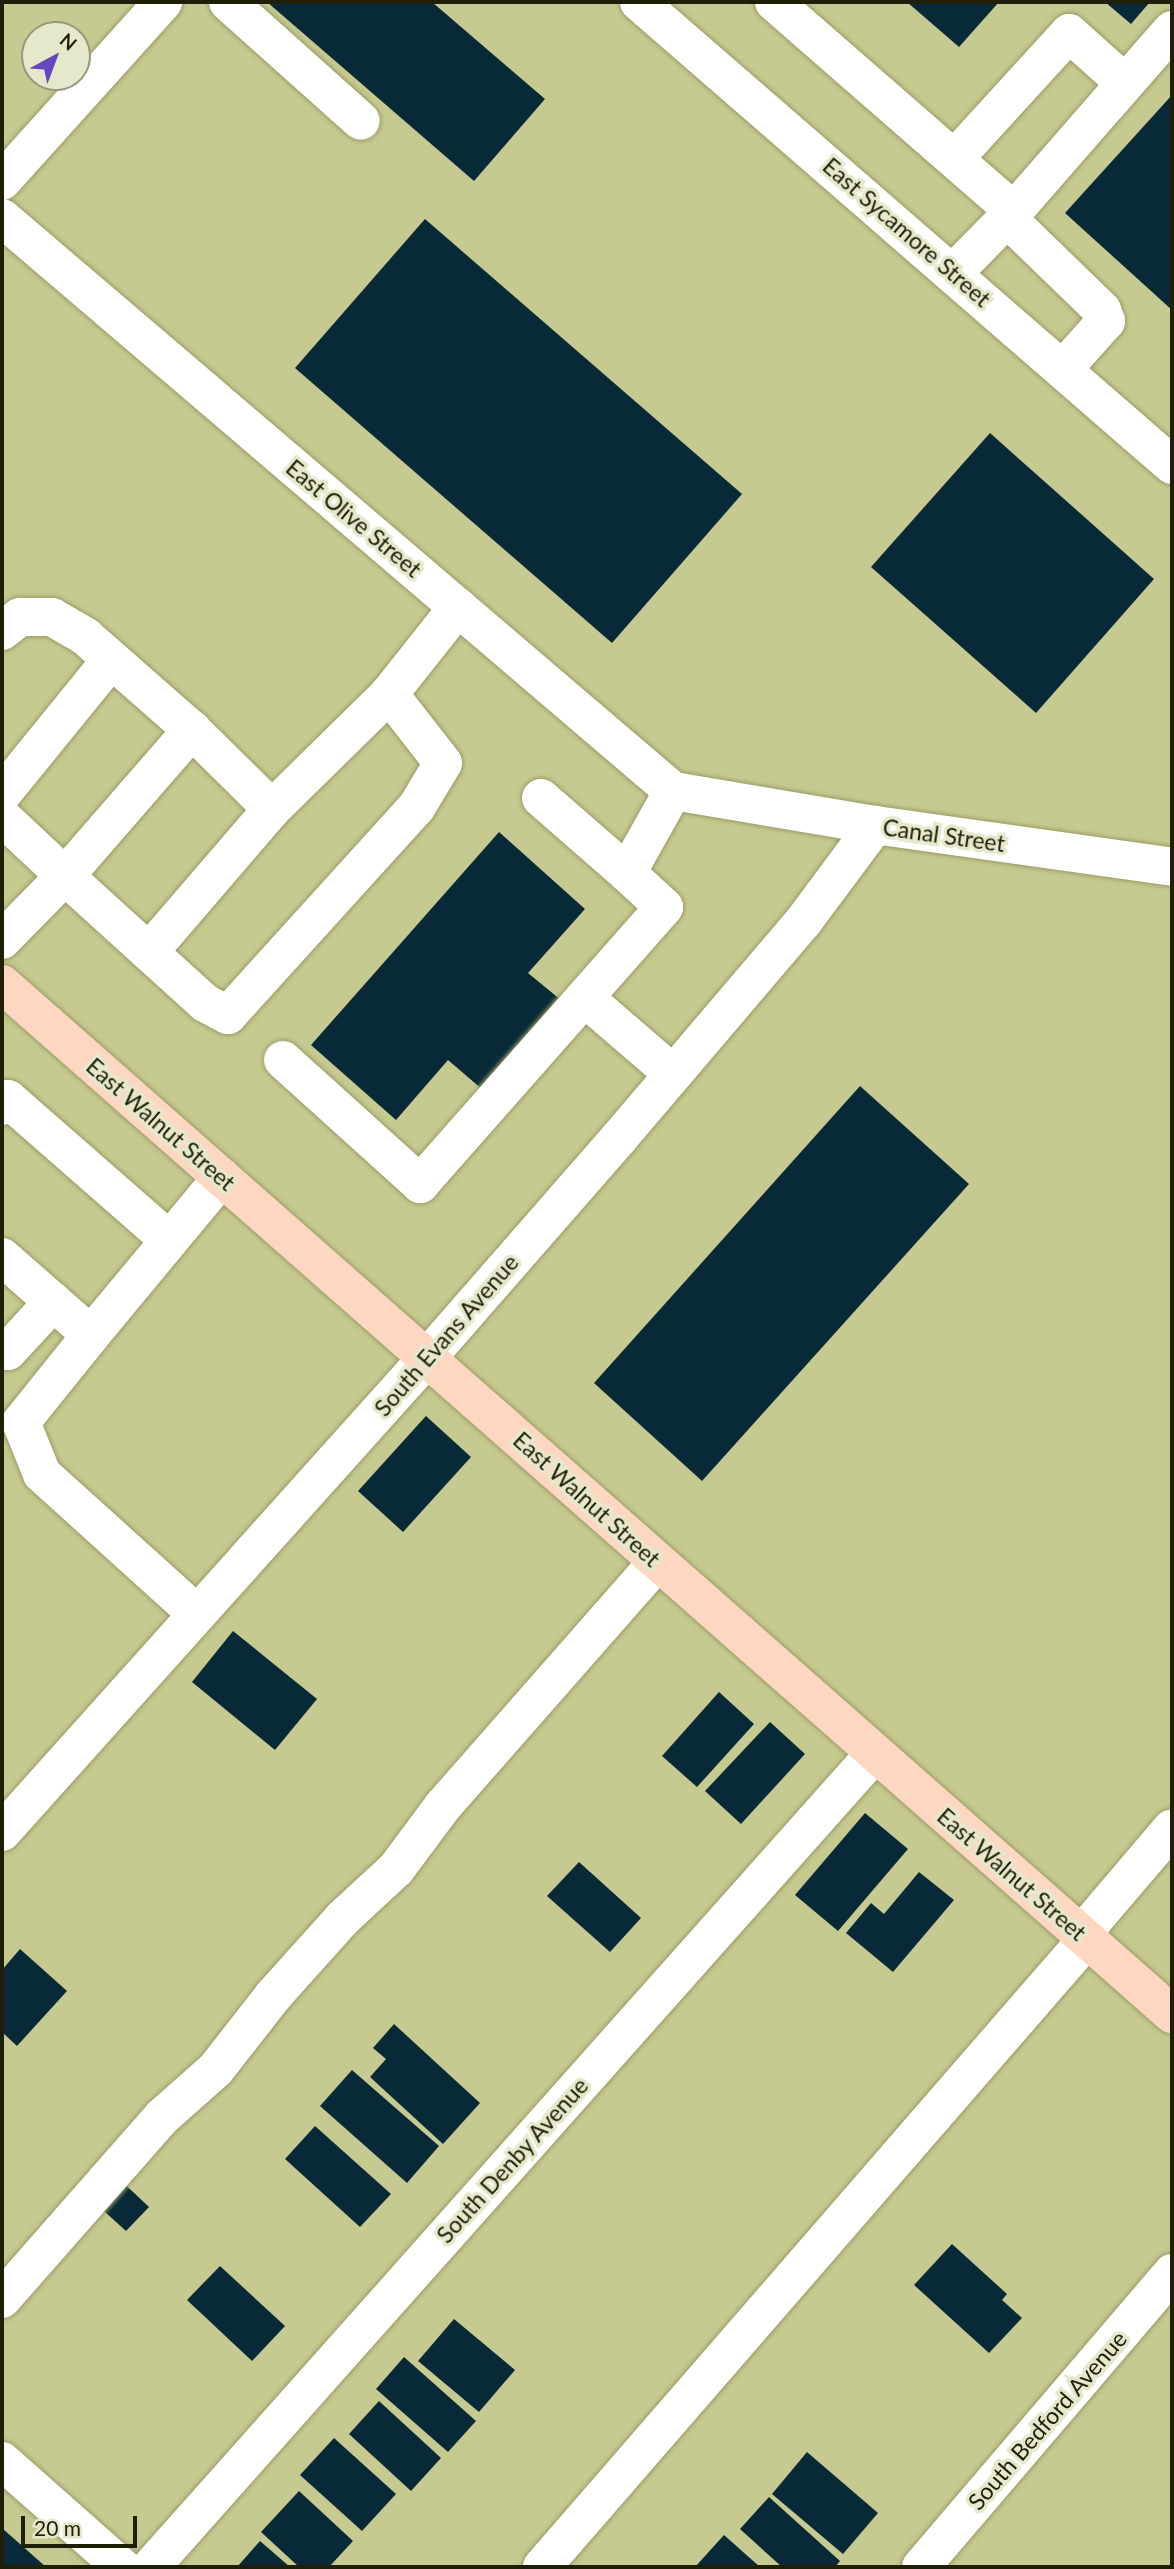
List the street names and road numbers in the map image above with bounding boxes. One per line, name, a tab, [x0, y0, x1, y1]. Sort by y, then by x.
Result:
street label: East Sycamore Street	[818, 152, 996, 312]
street label: East Olive Street	[281, 453, 427, 583]
street label: Canal Street	[881, 813, 1007, 857]
street label: East Walnut Street	[81, 1052, 241, 1196]
street label: South Evans Avenue	[368, 1248, 524, 1422]
street label: East Walnut Street	[508, 1426, 666, 1572]
street label: East Walnut Street	[932, 1802, 1092, 1946]
street label: South Denby Avenue	[430, 2071, 594, 2249]
street label: South Bedford Avenue	[962, 2325, 1132, 2515]

